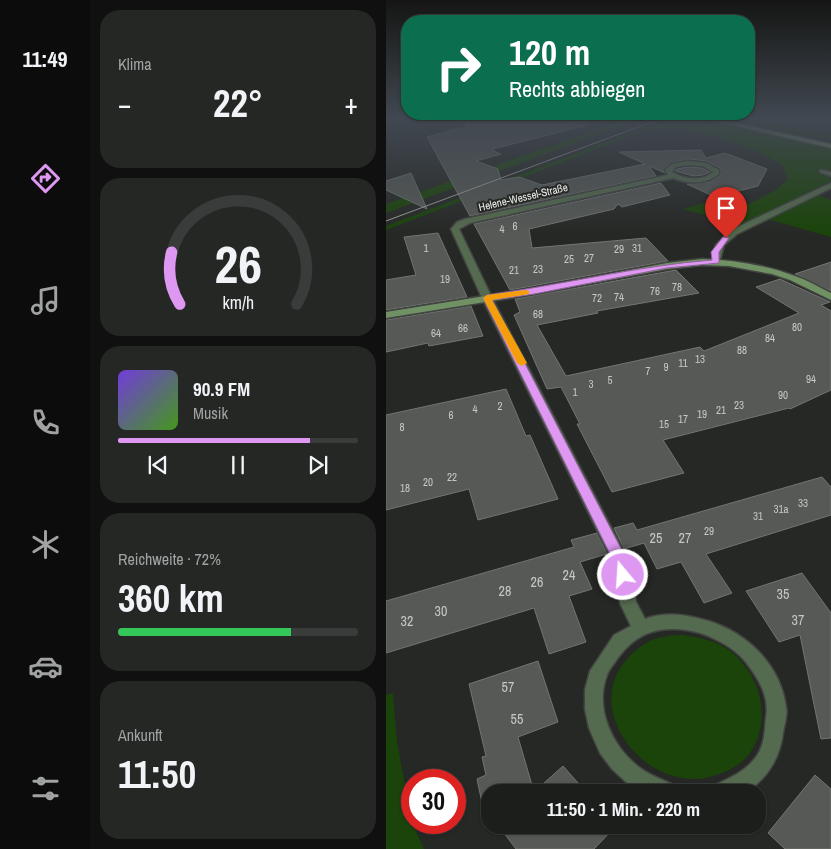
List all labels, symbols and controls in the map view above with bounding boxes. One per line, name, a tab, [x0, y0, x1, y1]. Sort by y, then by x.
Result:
text: 120 m	[509, 29, 590, 76]
icon: right	[426, 35, 491, 100]
text: 11:49	[22, 44, 68, 74]
text: Klima	[118, 53, 152, 75]
text: Rechts abbiegen	[509, 74, 645, 104]
text: 22°	[213, 78, 263, 129]
text: −	[118, 85, 131, 123]
text: +	[345, 85, 358, 123]
icon: directions	[28, 161, 63, 196]
street label: Helene-Wessel-Straße	[477, 180, 569, 214]
pin	[705, 187, 747, 238]
icon: arrive	[712, 194, 740, 222]
house number: 6	[512, 219, 518, 233]
house number: 4	[499, 222, 505, 236]
text: 26	[214, 229, 262, 299]
house number: 1	[423, 241, 429, 255]
house number: 31	[632, 241, 642, 255]
house number: 29	[614, 242, 624, 256]
house number: 27	[584, 251, 594, 265]
house number: 25	[564, 252, 574, 266]
house number: 23	[533, 262, 543, 276]
house number: 21	[509, 263, 519, 277]
house number: 19	[440, 272, 450, 286]
house number: 78	[672, 280, 682, 294]
icon: music	[28, 283, 63, 318]
house number: 76	[650, 284, 660, 298]
house number: 74	[614, 290, 624, 304]
text: km/h	[222, 291, 254, 315]
house number: 72	[592, 291, 602, 305]
house number: 68	[533, 307, 543, 321]
house number: 80	[792, 320, 802, 334]
house number: 66	[458, 321, 468, 335]
house number: 64	[431, 326, 441, 340]
house number: 84	[765, 331, 775, 345]
house number: 88	[737, 343, 747, 357]
house number: 13	[695, 352, 705, 366]
house number: 11	[678, 356, 688, 370]
house number: 9	[663, 360, 669, 374]
house number: 7	[645, 364, 651, 378]
house number: 94	[806, 372, 816, 386]
house number: 5	[607, 373, 613, 387]
text: 90.9 FM	[193, 376, 250, 402]
house number: 3	[588, 377, 594, 391]
house number: 1	[572, 385, 578, 399]
house number: 90	[778, 388, 788, 402]
house number: 23	[734, 398, 744, 412]
house number: 2	[497, 399, 503, 413]
text: Musik	[193, 402, 228, 424]
house number: 4	[472, 402, 478, 416]
house number: 21	[716, 403, 726, 417]
icon: phone	[28, 405, 63, 440]
house number: 19	[697, 407, 707, 421]
house number: 6	[448, 408, 454, 422]
house number: 17	[678, 412, 688, 426]
house number: 15	[659, 417, 669, 431]
house number: 8	[399, 420, 405, 434]
icon: previous	[144, 451, 172, 479]
icon: pause	[224, 451, 252, 479]
icon: next	[304, 451, 332, 479]
house number: 22	[447, 470, 457, 484]
house number: 20	[423, 475, 433, 489]
house number: 18	[400, 481, 410, 495]
house number: 33	[798, 496, 808, 510]
house number: 31a	[773, 502, 789, 516]
house number: 31	[753, 509, 763, 523]
house number: 29	[704, 524, 714, 538]
icon: climate	[28, 527, 63, 562]
house number: 25	[650, 529, 662, 547]
house number: 27	[679, 529, 691, 547]
text: Reichweite · 72%	[118, 548, 221, 570]
position arrow	[596, 548, 648, 600]
house number: 24	[563, 566, 576, 584]
text: 360 km	[118, 573, 224, 624]
house number: 26	[531, 573, 543, 591]
house number: 28	[499, 582, 511, 600]
house number: 35	[777, 585, 789, 603]
house number: 30	[435, 602, 447, 620]
house number: 37	[792, 611, 804, 629]
house number: 32	[401, 612, 413, 630]
icon: car	[28, 649, 63, 684]
house number: 57	[502, 678, 514, 696]
house number: 55	[511, 710, 523, 728]
text: Ankunft	[118, 724, 163, 746]
text: 11:50	[118, 749, 196, 800]
speed limit sign: 30	[401, 769, 466, 834]
icon: filters	[28, 771, 63, 806]
text: 11:50 · 1 Min. · 220 m	[547, 796, 700, 822]

